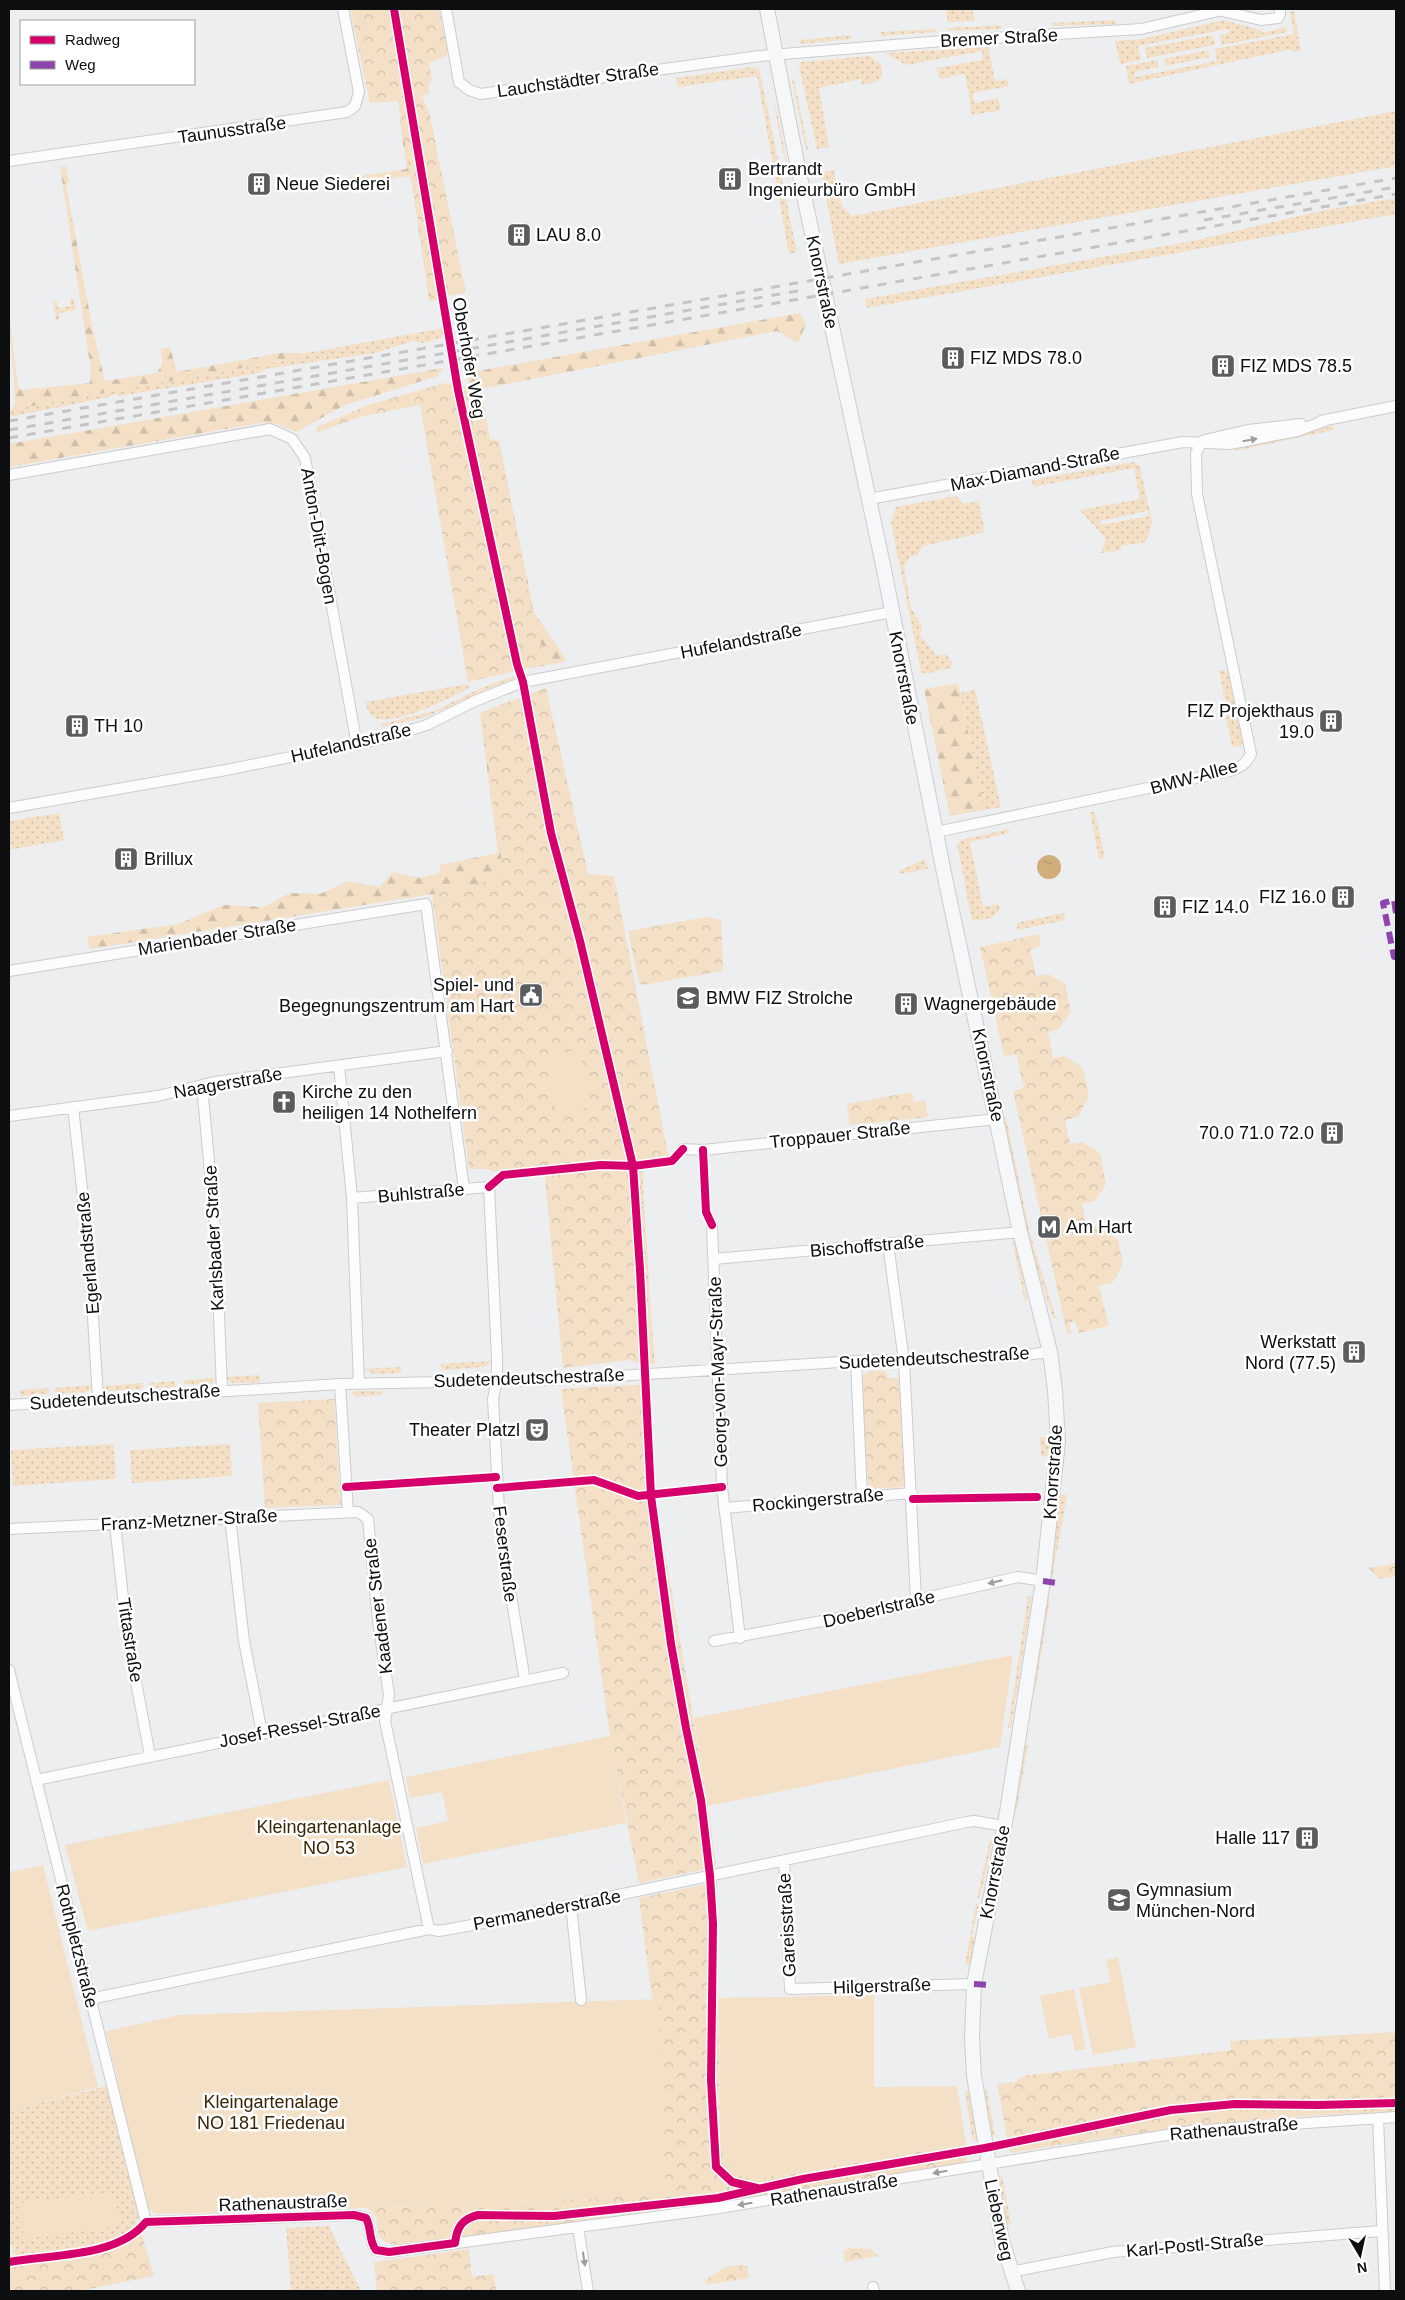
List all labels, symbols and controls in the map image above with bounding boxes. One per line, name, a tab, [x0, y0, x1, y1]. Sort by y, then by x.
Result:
legend	[20, 20, 195, 85]
street label: Bremer Straße	[940, 25, 1058, 51]
text: Radweg	[65, 31, 120, 48]
text: Weg	[65, 56, 96, 73]
street label: Lauchstädter Straße	[496, 59, 660, 101]
street label: Taunusstraße	[177, 113, 287, 147]
place label: Bertrandt Ingenieurbüro GmbH	[748, 159, 916, 200]
building icon: Bertrandt Ingenieurbüro GmbH	[717, 166, 743, 192]
building icon: Neue Siederei	[246, 171, 272, 197]
place label: Neue Siederei	[276, 174, 390, 194]
building icon: LAU 8.0	[506, 222, 532, 248]
place label: LAU 8.0	[536, 225, 601, 245]
street label: Knorrstraße	[802, 233, 842, 331]
street label: Oberhofer Weg	[448, 296, 490, 420]
building icon: FIZ MDS 78.0	[940, 345, 966, 371]
place label: FIZ MDS 78.0	[970, 348, 1082, 368]
building icon: FIZ MDS 78.5	[1210, 353, 1236, 379]
place label: FIZ MDS 78.5	[1240, 356, 1352, 376]
one-way arrow	[1242, 436, 1258, 444]
street label: Max-Diamand-Straße	[949, 443, 1121, 495]
street label: Anton-Ditt-Bogen	[297, 466, 341, 606]
street label: Hufelandstraße	[679, 619, 803, 663]
street label: Knorrstraße	[885, 629, 923, 727]
place label: FIZ Projekthaus 19.0	[1187, 701, 1314, 742]
building icon: FIZ Projekthaus 19.0	[1318, 708, 1344, 734]
building icon: TH 10	[64, 713, 90, 739]
place label: TH 10	[94, 716, 143, 736]
street label: Hufelandstraße	[289, 719, 413, 767]
street label: BMW-Allee	[1148, 756, 1240, 798]
building icon: Brillux	[113, 846, 139, 872]
place label: Brillux	[144, 849, 193, 869]
building icon: FIZ 16.0	[1330, 884, 1356, 910]
place label: FIZ 16.0	[1259, 887, 1326, 907]
building icon: FIZ 14.0	[1152, 894, 1178, 920]
place label: FIZ 14.0	[1182, 897, 1249, 917]
street label: Marienbader Straße	[136, 915, 298, 959]
place label: Spiel- und Begegnungszentrum am Hart	[279, 975, 514, 1016]
public building icon: Spiel- und Begegnungszentrum am Hart	[518, 982, 544, 1008]
school or university icon: BMW FIZ Strolche	[675, 985, 701, 1011]
place label: BMW FIZ Strolche	[706, 988, 853, 1008]
building icon: Wagnergebäude	[893, 991, 919, 1017]
place label: Wagnergebäude	[924, 994, 1056, 1014]
street label: Knorrstraße	[968, 1026, 1008, 1124]
street label: Naagerstraße	[172, 1064, 284, 1102]
place label: Kirche zu den heiligen 14 Nothelfern	[302, 1082, 477, 1123]
church icon: Kirche zu den heiligen 14 Nothelfern	[271, 1089, 297, 1115]
street label: Troppauer Straße	[769, 1118, 911, 1152]
building icon: 70.0 71.0 72.0	[1319, 1120, 1345, 1146]
place label: 70.0 71.0 72.0	[1199, 1123, 1314, 1143]
street label: Karlsbader Straße	[200, 1165, 228, 1311]
street label: Buhlstraße	[377, 1179, 465, 1207]
street label: Egerlandstraße	[73, 1191, 103, 1315]
metro station icon: Am Hart	[1036, 1214, 1062, 1240]
place label: Am Hart	[1066, 1217, 1132, 1237]
street label: Bischoffstraße	[809, 1231, 925, 1261]
street label: Georg-von-Mayr-Straße	[705, 1276, 731, 1468]
place label: Werkstatt Nord (77.5)	[1245, 1332, 1336, 1373]
building icon: Werkstatt Nord (77.5)	[1341, 1339, 1367, 1365]
street label: Sudetendeutschestraße	[838, 1343, 1030, 1373]
street label: Sudetendeutschestraße	[433, 1365, 625, 1391]
street label: Sudetendeutschestraße	[29, 1380, 221, 1414]
theatre icon: Theater Platzl	[524, 1417, 550, 1443]
place label: Theater Platzl	[409, 1420, 520, 1440]
street label: Knorrstraße	[1040, 1424, 1066, 1520]
street label: Rockingerstraße	[751, 1484, 885, 1516]
street label: Franz-Metzner-Straße	[100, 1505, 278, 1535]
street label: Feserstraße	[489, 1505, 521, 1603]
street label: Kaadener Straße	[360, 1537, 396, 1675]
one-way arrow	[987, 1578, 1002, 1586]
street label: Doeberlstraße	[821, 1586, 937, 1632]
street label: Tittastraße	[113, 1596, 147, 1684]
street label: Josef-Ressel-Straße	[218, 1701, 382, 1751]
park label: Kleingartenanlage NO 53	[256, 1817, 402, 1858]
street label: Knorrstraße	[976, 1823, 1014, 1921]
building icon: Halle 117	[1294, 1825, 1320, 1851]
place label: Halle 117	[1215, 1828, 1290, 1848]
street label: Gareisstraße	[774, 1873, 800, 1977]
place label: Gymnasium München-Nord	[1136, 1880, 1255, 1921]
street label: Rothpletzstraße	[52, 1882, 102, 2010]
street label: Permanederstraße	[471, 1886, 623, 1934]
school or university icon: Gymnasium München-Nord	[1106, 1887, 1132, 1913]
street label: Hilgerstraße	[833, 1974, 931, 1998]
park label: Kleingartenalage NO 181 Friedenau	[197, 2092, 345, 2133]
street label: Rathenaustraße	[1169, 2113, 1299, 2145]
one-way arrow	[931, 2169, 947, 2177]
street label: Rathenaustraße	[769, 2170, 899, 2210]
street label: Lieberweg	[981, 2177, 1017, 2263]
street label: Rathenaustraße	[218, 2191, 348, 2215]
one-way arrow	[737, 2200, 753, 2208]
street label: Karl-Postl-Straße	[1125, 2229, 1265, 2261]
north arrow	[1335, 2230, 1385, 2280]
one-way arrow	[580, 2251, 588, 2267]
text: N	[1356, 2259, 1368, 2277]

